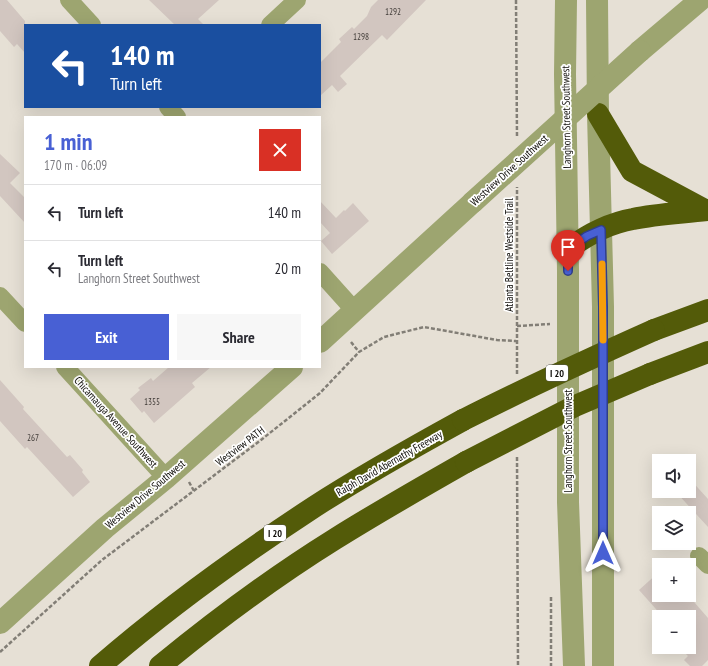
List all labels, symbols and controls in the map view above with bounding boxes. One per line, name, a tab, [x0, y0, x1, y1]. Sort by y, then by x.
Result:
house number: 1292	[385, 6, 401, 17]
house number: 1298	[353, 31, 369, 42]
text: 140 m	[110, 36, 174, 73]
icon: left	[44, 40, 96, 92]
street label: Langhorn Street Southwest	[558, 65, 574, 169]
text: Turn left	[110, 72, 162, 95]
text: 1 min	[44, 126, 92, 157]
button: close	[259, 129, 301, 171]
street label: Westview Drive Southwest	[467, 131, 551, 209]
text: 170 m · 06:09	[44, 157, 107, 174]
street label: Atlanta Beltline Westside Trail	[502, 198, 516, 312]
icon: left	[44, 202, 66, 224]
text: Turn left	[78, 203, 123, 222]
text: 140 m	[268, 203, 301, 222]
pin	[551, 230, 585, 271]
icon: arrive	[557, 236, 579, 258]
text: Turn left	[78, 251, 123, 270]
icon: left	[44, 258, 66, 280]
text: 20 m	[275, 259, 301, 278]
text: Langhorn Street Southwest	[78, 270, 200, 287]
button: Exit	[44, 314, 169, 360]
button: Share	[177, 314, 301, 360]
road number: I 20	[546, 365, 568, 381]
street label: Chicamauga Avenue Southwest	[71, 373, 161, 471]
street label: Langhorn Street Southwest	[561, 389, 575, 493]
house number: 1355	[144, 396, 160, 407]
street label: Westview PATH	[213, 423, 267, 469]
street label: Ralph David Abernathy Freeway	[333, 426, 445, 499]
house number: 267	[27, 432, 39, 443]
map controls	[652, 454, 696, 654]
button: sound	[652, 454, 696, 498]
street label: Westview Drive Southwest	[102, 456, 188, 532]
button: layers	[652, 506, 696, 550]
road number: I 20	[264, 525, 286, 541]
position arrow	[582, 532, 624, 574]
button: +	[652, 558, 696, 602]
button: −	[652, 610, 696, 654]

